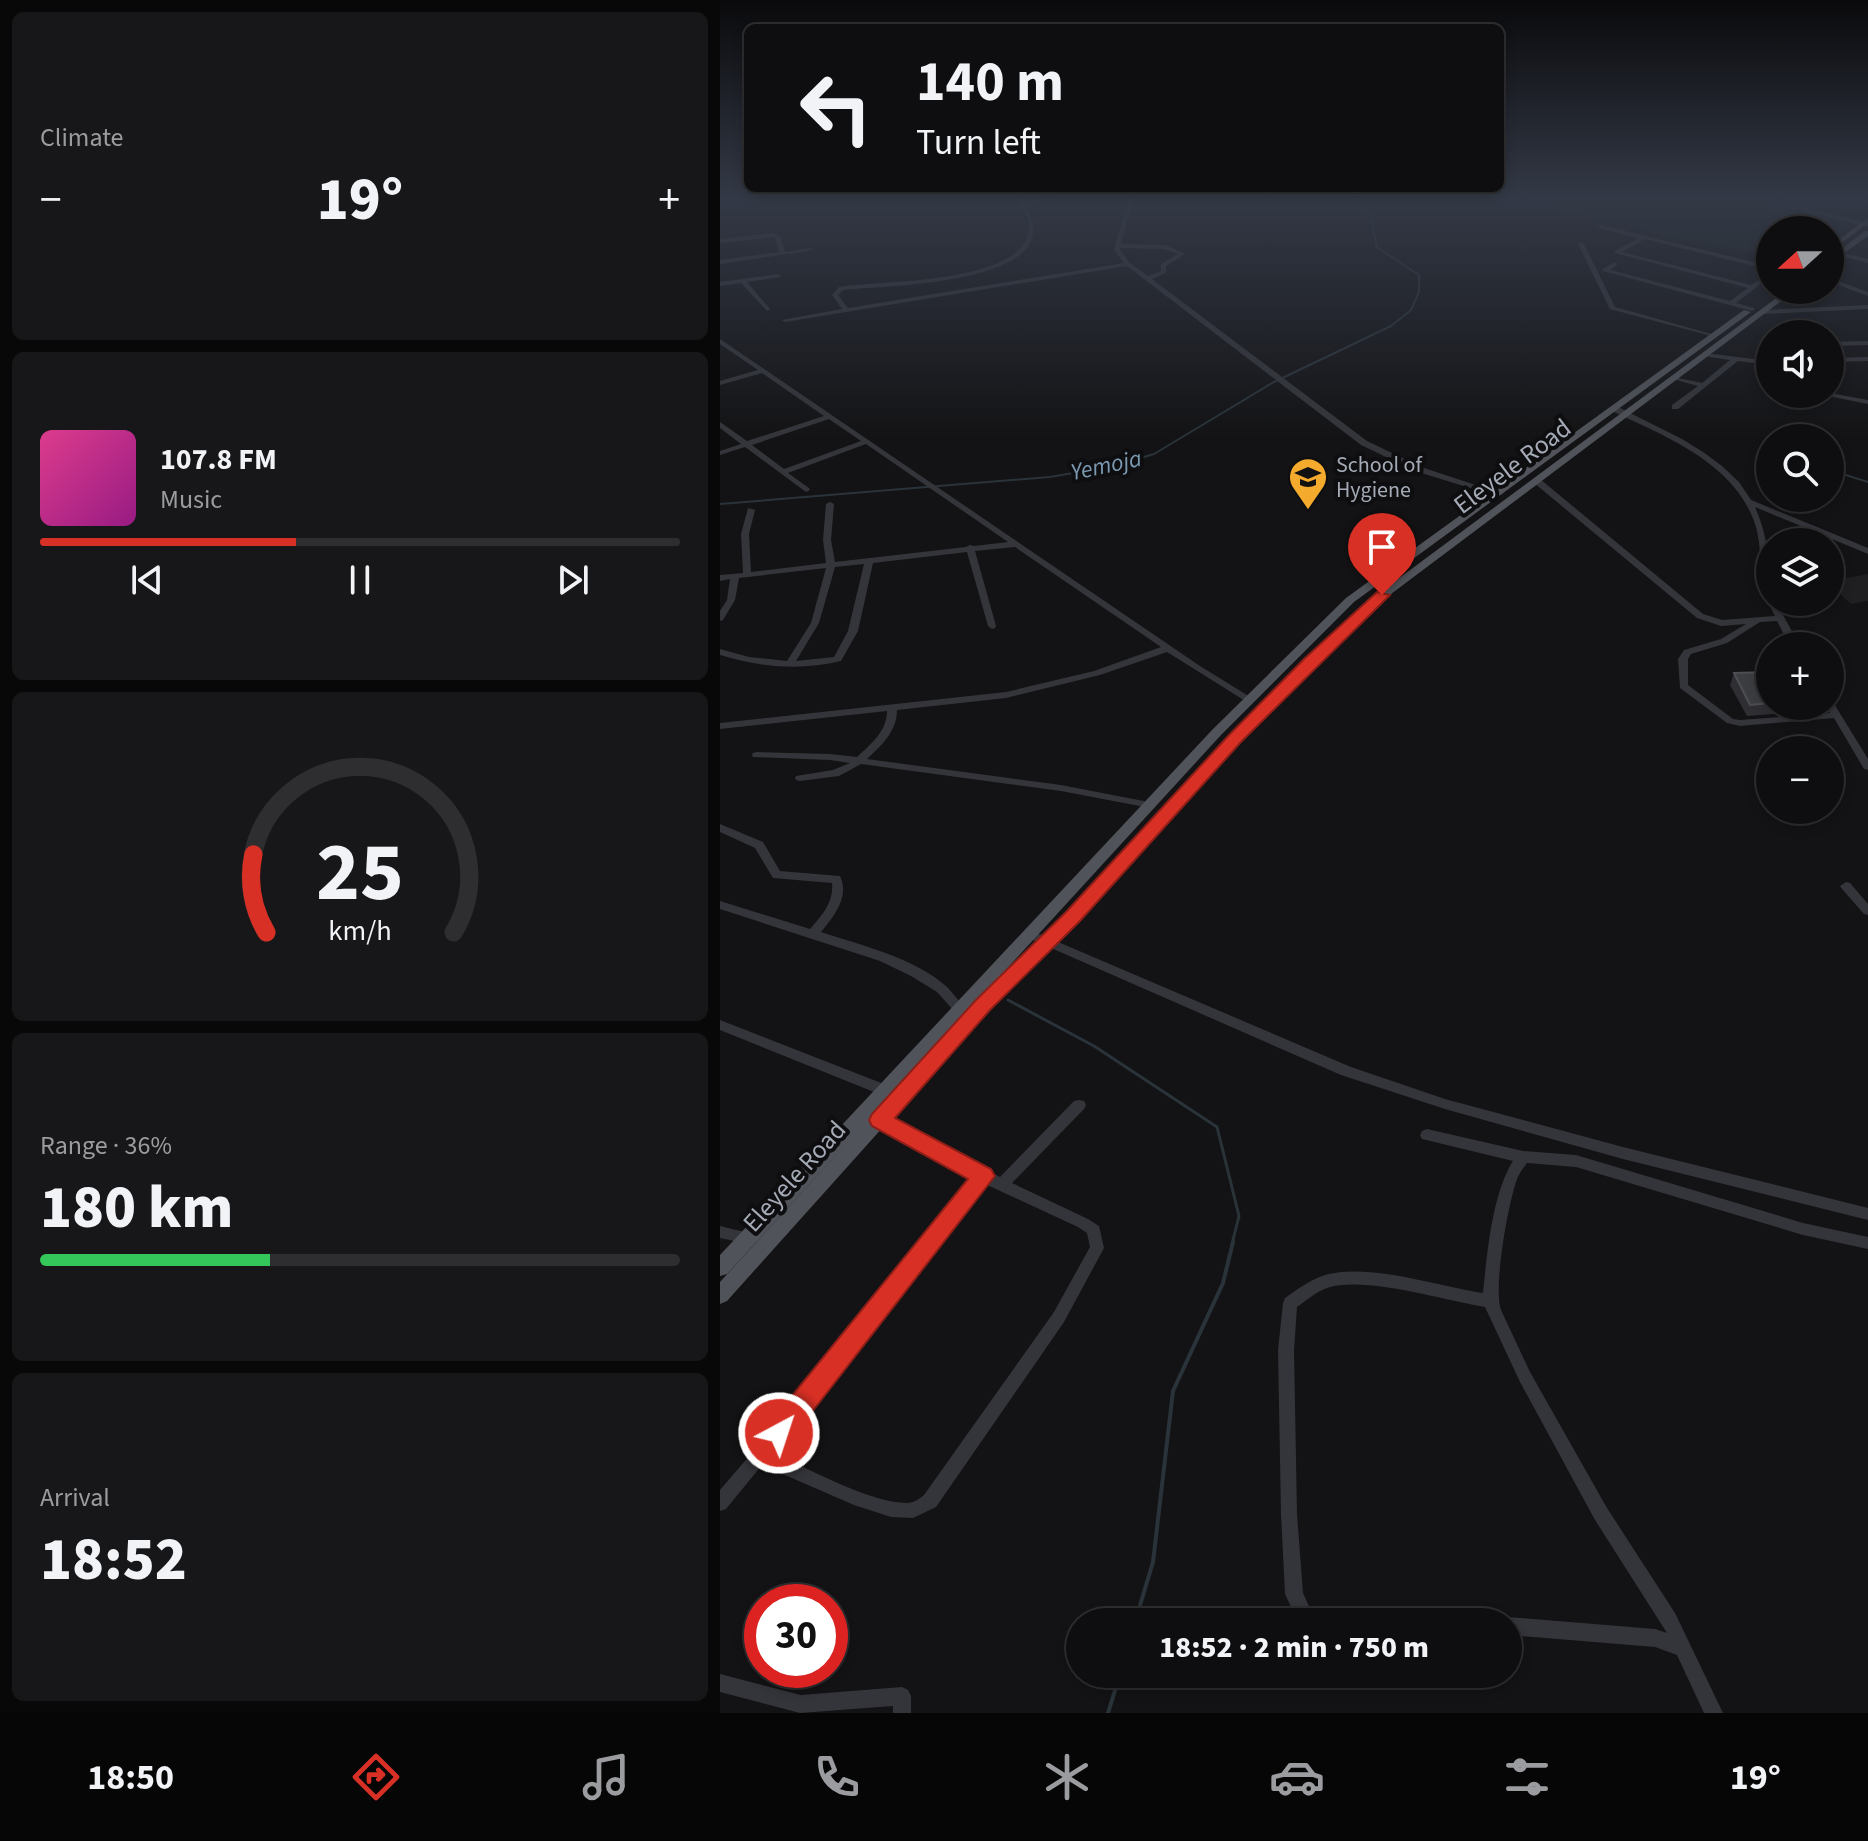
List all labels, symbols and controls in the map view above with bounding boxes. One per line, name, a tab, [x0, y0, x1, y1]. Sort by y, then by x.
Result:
text: 140 m	[916, 43, 1064, 122]
icon: left	[784, 56, 888, 160]
text: Turn left	[916, 117, 1041, 168]
text: Climate	[40, 119, 124, 156]
text: 19°	[317, 158, 403, 243]
text: −	[40, 169, 62, 232]
text: +	[658, 169, 680, 232]
north arrow	[1756, 216, 1844, 304]
map controls	[1756, 216, 1844, 824]
button: sound	[1756, 320, 1844, 408]
street label: Eleyele Road	[1446, 410, 1579, 523]
button: search	[1756, 424, 1844, 512]
text: 107.8 FM	[160, 438, 277, 481]
water label: Yemoja	[1067, 441, 1145, 490]
place label: School of Hygiene	[1336, 449, 1423, 506]
school or university icon: School of Hygiene	[1287, 456, 1329, 511]
text: Music	[160, 481, 222, 518]
pin	[1348, 513, 1416, 595]
icon: arrive	[1360, 525, 1404, 569]
button: layers	[1756, 528, 1844, 616]
icon: previous	[125, 558, 169, 602]
icon: pause	[338, 558, 382, 602]
icon: next	[551, 558, 595, 602]
button: +	[1756, 632, 1844, 720]
button: −	[1756, 736, 1844, 824]
text: 25	[316, 813, 404, 931]
text: km/h	[328, 911, 392, 951]
street label: Eleyele Road	[734, 1112, 855, 1240]
text: Range · 36%	[40, 1127, 172, 1164]
text: 180 km	[40, 1166, 233, 1251]
position arrow	[737, 1391, 821, 1475]
text: Arrival	[40, 1479, 110, 1516]
text: 18:52	[40, 1518, 187, 1603]
speed limit sign: 30	[744, 1584, 848, 1688]
text: 18:52 · 2 min · 750 m	[1159, 1626, 1429, 1669]
icon: directions	[348, 1749, 404, 1805]
icon: music	[578, 1749, 634, 1805]
icon: phone	[809, 1749, 865, 1805]
icon: climate	[1039, 1749, 1095, 1805]
icon: car	[1269, 1749, 1325, 1805]
icon: filters	[1499, 1749, 1555, 1805]
text: 18:50	[87, 1752, 174, 1803]
text: 19°	[1730, 1752, 1781, 1803]

